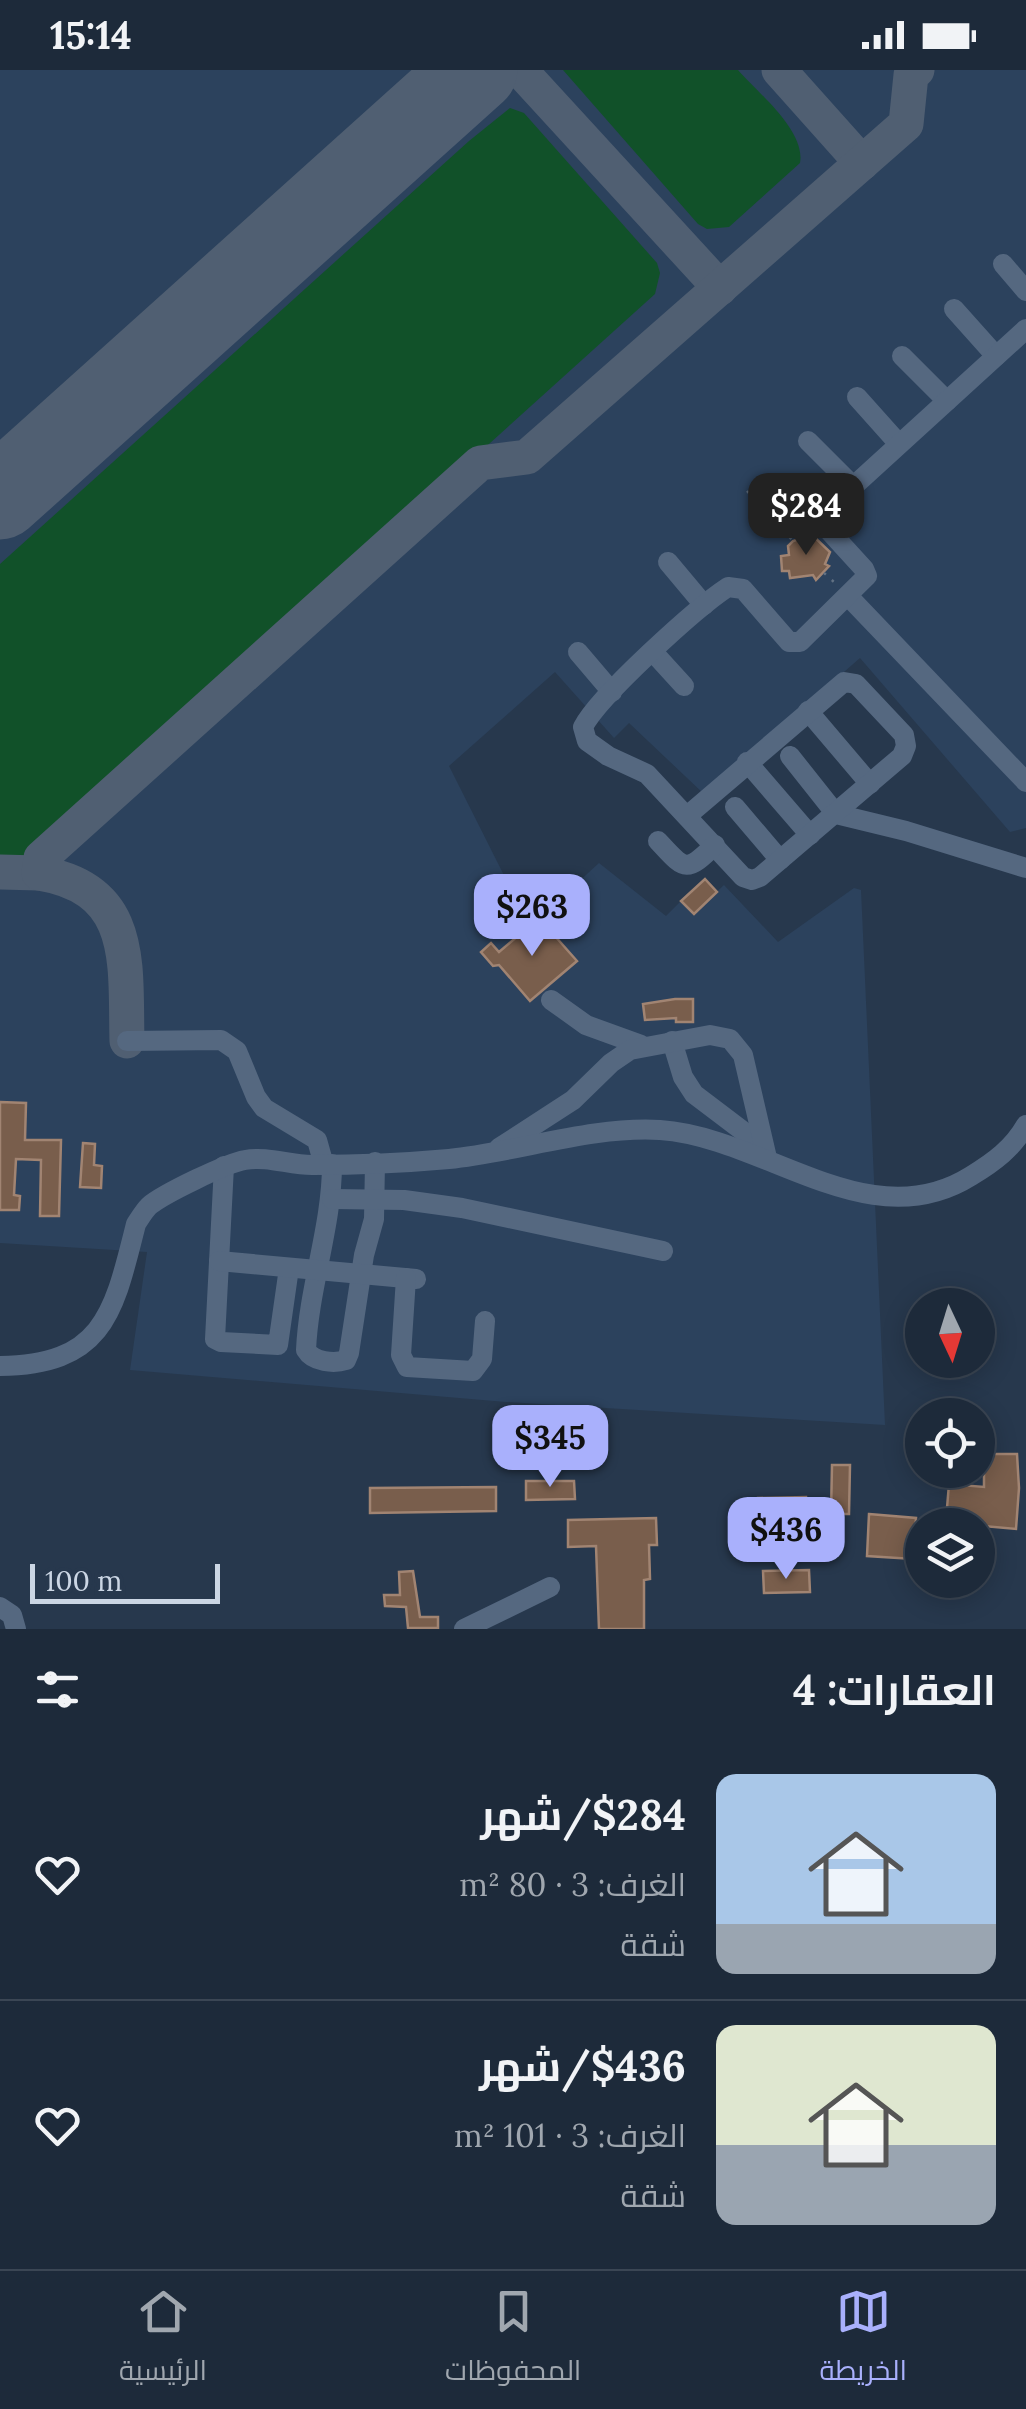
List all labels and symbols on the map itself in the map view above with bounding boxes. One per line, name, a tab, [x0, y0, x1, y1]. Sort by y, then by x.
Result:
pin: $284	[747, 473, 865, 558]
pin: $263	[473, 874, 591, 959]
north arrow	[905, 1288, 995, 1378]
pin: $345	[491, 1405, 609, 1490]
pin: $436	[727, 1497, 845, 1582]
scale bar	[30, 1559, 220, 1604]

